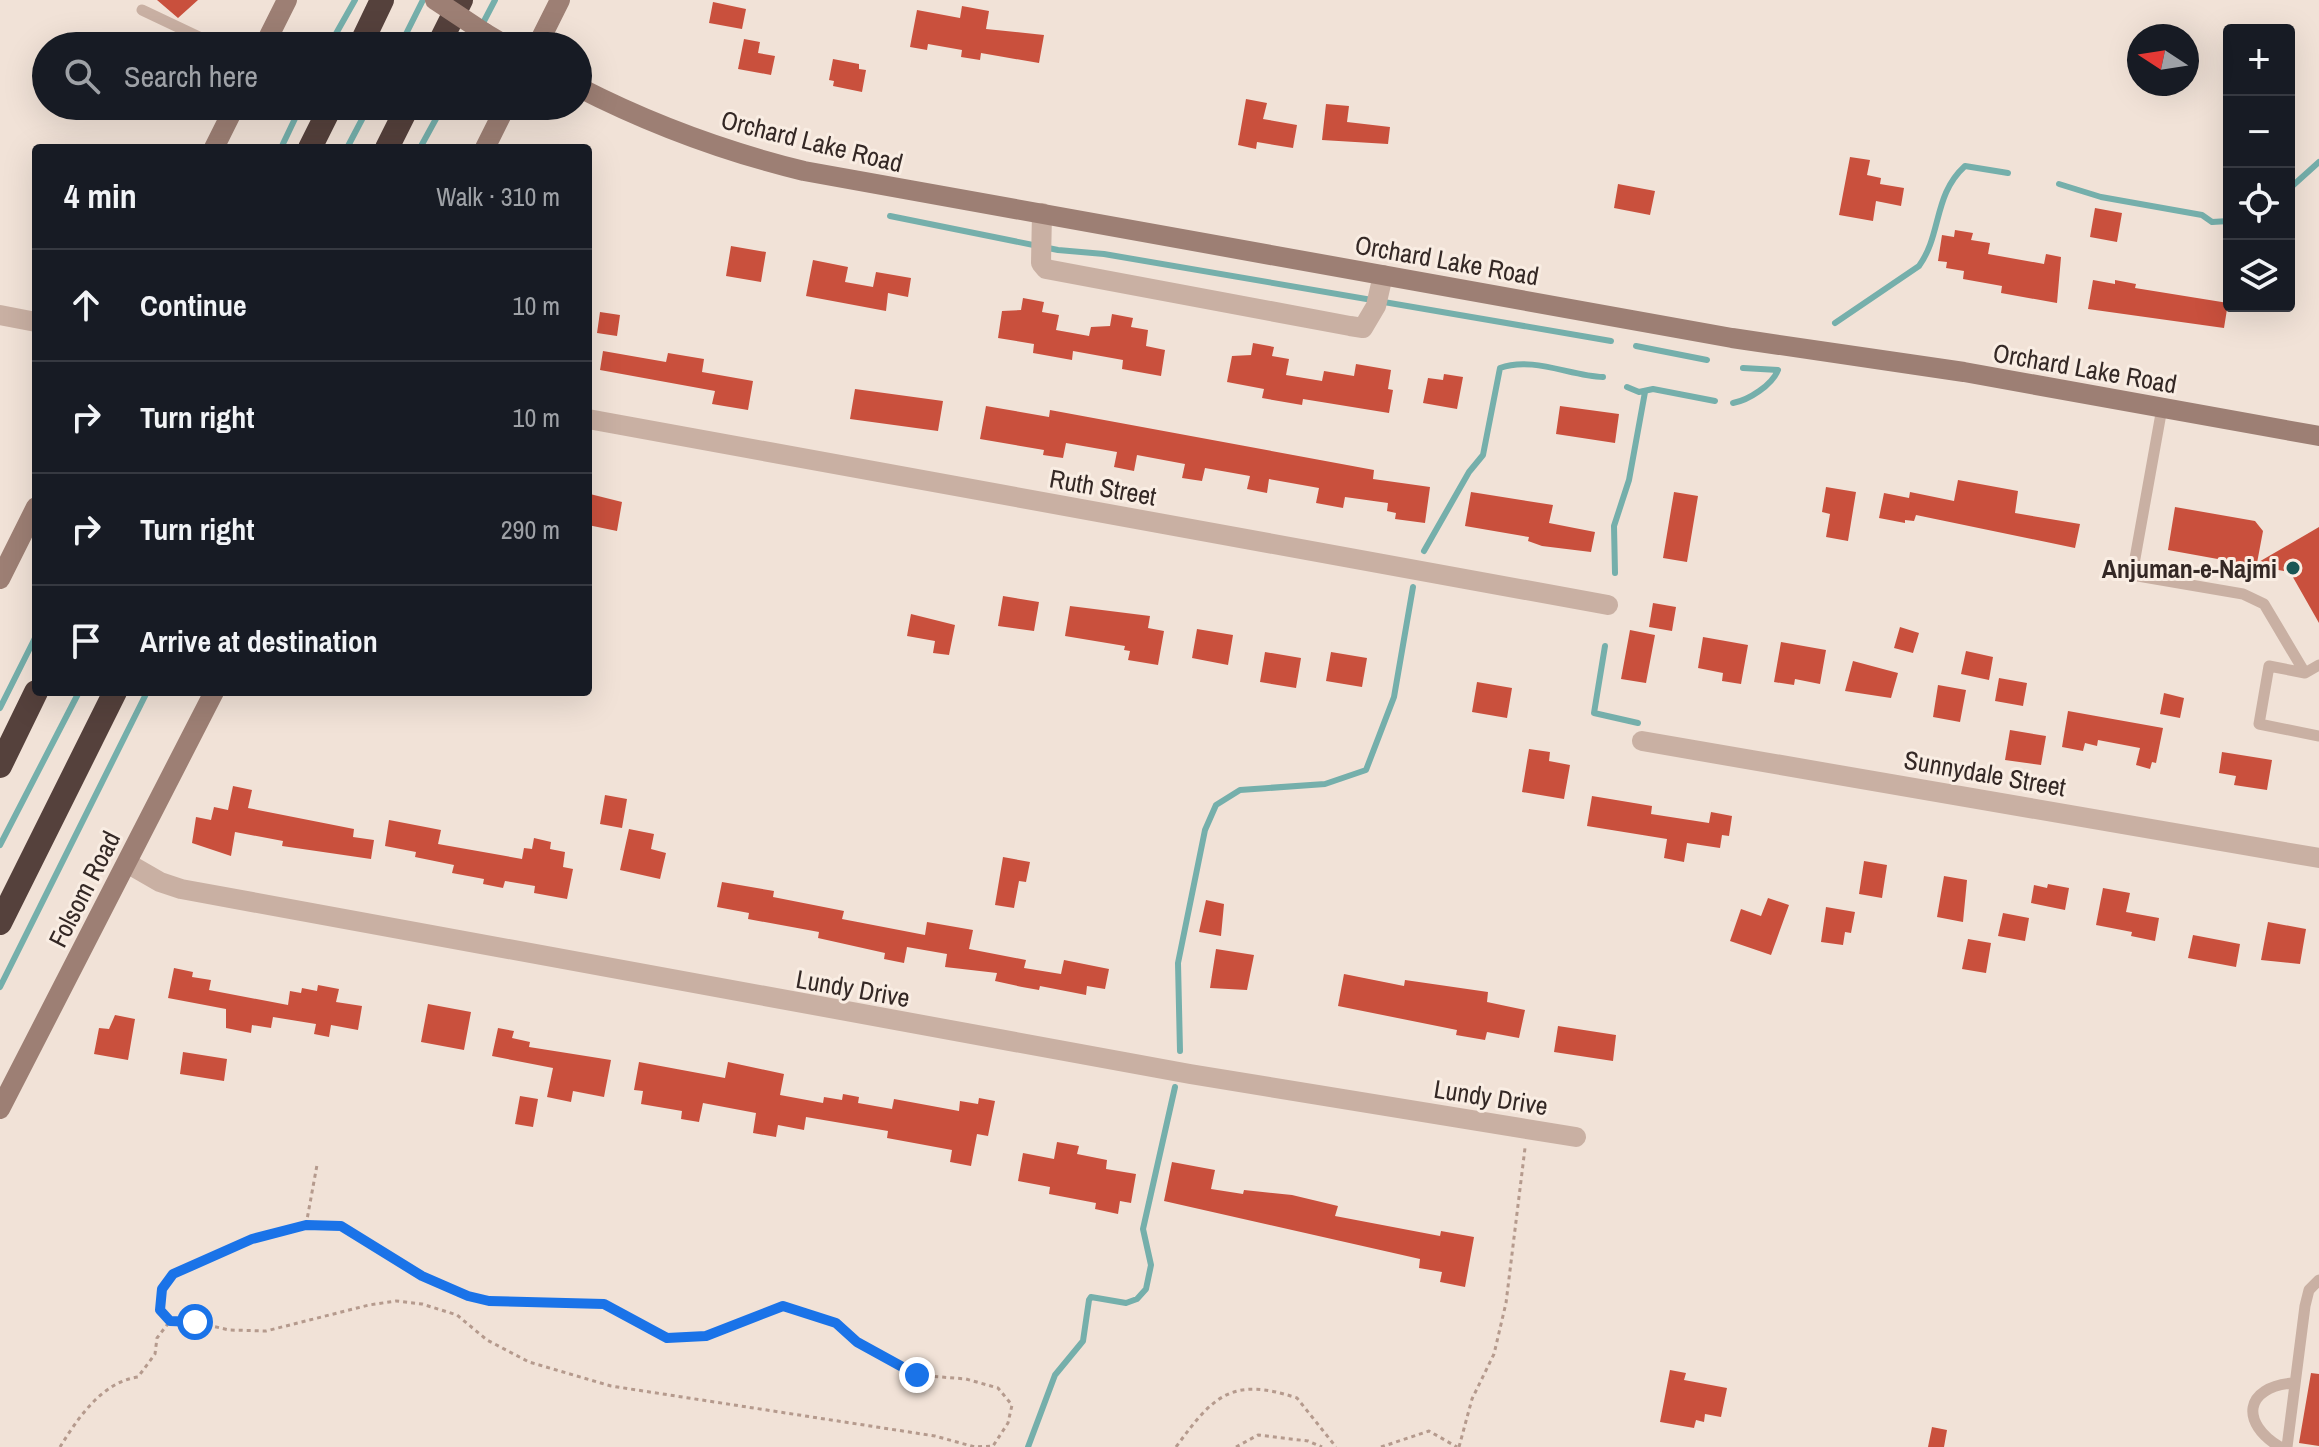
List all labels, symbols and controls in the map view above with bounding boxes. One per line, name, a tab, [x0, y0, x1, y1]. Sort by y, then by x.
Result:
north arrow	[2127, 24, 2199, 96]
map controls	[2223, 24, 2295, 312]
button: +	[2223, 24, 2295, 96]
search box	[32, 32, 592, 120]
icon: search	[60, 54, 104, 98]
text: Search here	[124, 56, 258, 96]
button: −	[2223, 96, 2295, 168]
street label: Orchard Lake Road	[717, 102, 907, 180]
button: locate	[2223, 168, 2295, 240]
text: 4 min	[64, 173, 137, 219]
text: Walk · 310 m	[436, 179, 560, 214]
street label: Orchard Lake Road	[1352, 227, 1542, 293]
button: layers	[2223, 240, 2295, 312]
icon: ahead	[64, 283, 108, 327]
text: Continue	[140, 285, 247, 325]
text: 10 m	[513, 288, 560, 323]
street label: Orchard Lake Road	[1990, 335, 2180, 401]
icon: right	[64, 395, 108, 439]
text: Turn right	[140, 397, 254, 437]
text: 10 m	[513, 400, 560, 435]
street label: Ruth Street	[1047, 460, 1159, 514]
icon: right	[64, 507, 108, 551]
text: Turn right	[140, 509, 254, 549]
text: 290 m	[501, 512, 560, 547]
place label: Anjuman-e-Najmi	[2102, 551, 2277, 586]
marker: Anjuman-e-Najmi	[2284, 559, 2302, 577]
icon: arrive	[64, 619, 108, 663]
text: Arrive at destination	[140, 621, 378, 661]
street label: Sunnydale Street	[1901, 742, 2069, 804]
street label: Folsom Road	[40, 825, 128, 953]
street label: Lundy Drive	[793, 961, 913, 1015]
street label: Lundy Drive	[1431, 1071, 1551, 1123]
route start	[177, 1304, 213, 1340]
route end	[899, 1357, 935, 1393]

